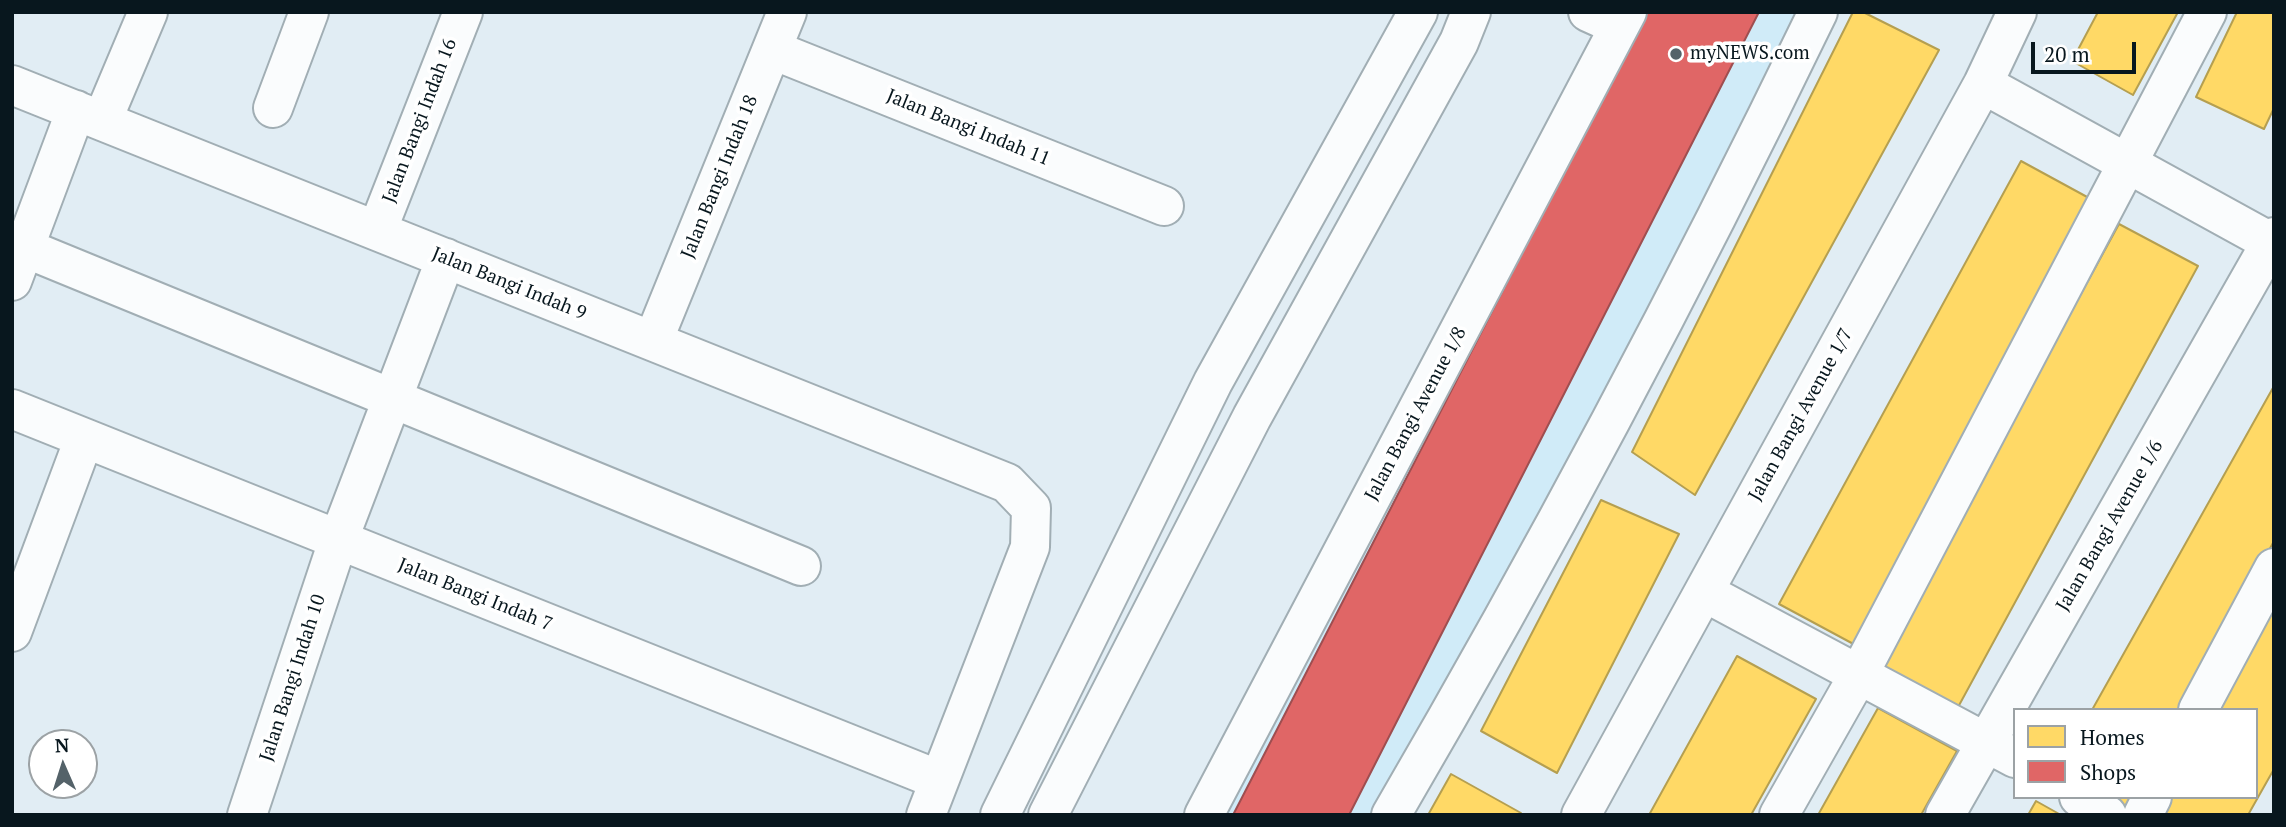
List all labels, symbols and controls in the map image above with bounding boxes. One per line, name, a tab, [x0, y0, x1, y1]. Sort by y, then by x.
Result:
scale bar	[2034, 28, 2139, 72]
street label: Jalan Bangi Indah 16	[378, 36, 462, 206]
text: 20 m	[2044, 40, 2090, 68]
place label: myNEWS.com	[1690, 43, 1810, 65]
marker: myNEWS.com	[1668, 46, 1684, 62]
street label: Jalan Bangi Indah 11	[883, 85, 1053, 171]
street label: Jalan Bangi Indah 18	[677, 92, 763, 262]
street label: Jalan Bangi Indah 9	[429, 243, 589, 325]
street label: Jalan Bangi Avenue 1/8	[1360, 323, 1472, 505]
street label: Jalan Bangi Avenue 1/7	[1744, 325, 1858, 505]
street label: Jalan Bangi Avenue 1/6	[2052, 436, 2168, 616]
street label: Jalan Bangi Indah 7	[395, 554, 555, 636]
street label: Jalan Bangi Indah 10	[255, 592, 331, 764]
legend	[2013, 708, 2258, 799]
text: Homes	[2080, 723, 2145, 751]
north arrow	[28, 729, 98, 799]
text: N	[54, 732, 70, 757]
text: Shops	[2080, 758, 2136, 786]

